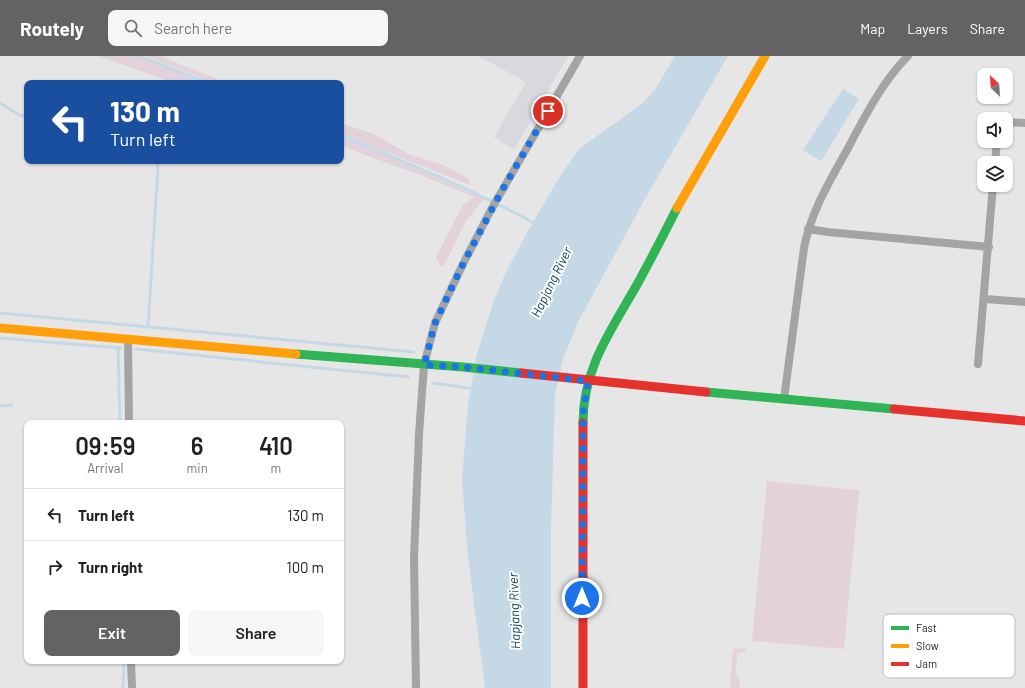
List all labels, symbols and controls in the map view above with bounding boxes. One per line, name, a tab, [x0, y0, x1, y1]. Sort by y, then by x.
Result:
search box	[108, 10, 388, 46]
text: Routely	[20, 17, 84, 40]
icon: search	[122, 17, 144, 39]
text: Search here	[154, 19, 232, 37]
text: Map	[860, 20, 885, 37]
text: Layers	[907, 20, 948, 37]
text: Share	[970, 20, 1005, 37]
north arrow	[977, 68, 1013, 104]
map controls	[977, 68, 1013, 192]
text: 130 m	[110, 94, 180, 128]
pin	[531, 94, 565, 128]
icon: left	[44, 96, 96, 148]
icon: arrive	[537, 100, 559, 122]
button: sound	[977, 112, 1013, 148]
text: Turn left	[110, 128, 176, 150]
button: layers	[977, 156, 1013, 192]
water label: Hapjang River	[527, 244, 575, 320]
text: 09:59	[75, 431, 135, 460]
text: 6	[191, 431, 204, 460]
text: 410	[259, 431, 293, 460]
text: Arrival	[87, 460, 123, 476]
text: min	[187, 460, 208, 476]
text: m	[270, 460, 281, 476]
icon: left	[44, 504, 66, 526]
text: Turn left	[78, 506, 134, 524]
text: 130 m	[287, 506, 324, 524]
icon: right	[44, 556, 66, 578]
text: Turn right	[78, 558, 143, 576]
text: 100 m	[286, 558, 324, 576]
water label: Hapjang River	[505, 572, 523, 649]
position arrow	[561, 577, 603, 619]
button: Exit	[44, 610, 180, 656]
button: Share	[188, 610, 324, 656]
legend	[883, 614, 1015, 678]
text: Fast	[916, 621, 937, 634]
text: Slow	[916, 639, 939, 652]
text: Jam	[916, 657, 937, 670]

